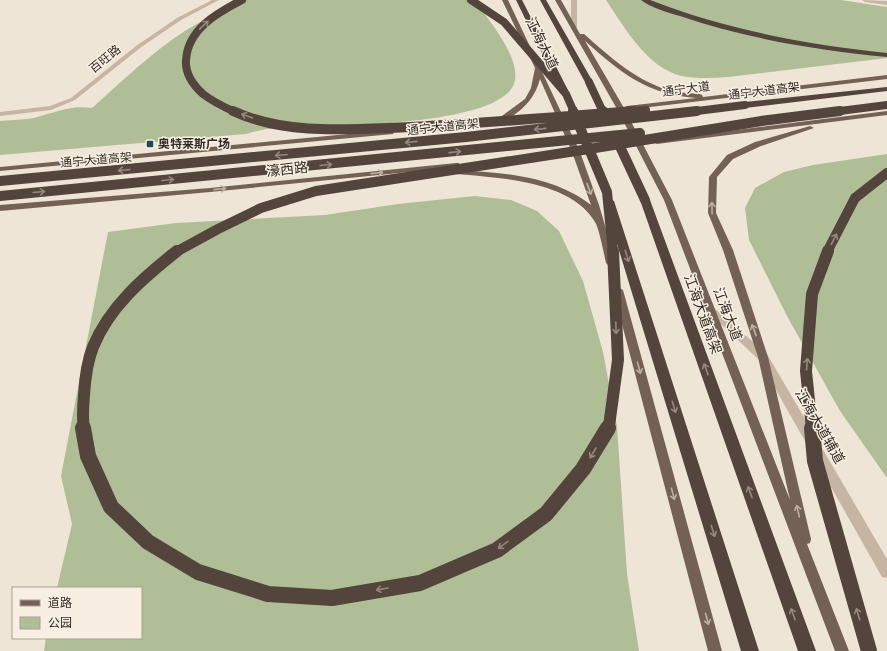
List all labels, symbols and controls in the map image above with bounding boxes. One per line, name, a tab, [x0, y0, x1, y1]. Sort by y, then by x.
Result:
street label: 江海大道	[522, 14, 562, 72]
one-way arrow	[199, 20, 209, 30]
street label: 百旺路	[86, 41, 123, 76]
street label: 通宁大道	[661, 78, 711, 99]
street label: 通宁大道高架	[727, 79, 801, 102]
one-way arrow	[241, 111, 253, 119]
street label: 通宁大道高架	[406, 115, 480, 138]
one-way arrow	[534, 125, 547, 133]
place label: 奥特莱斯广场	[158, 136, 230, 151]
marker: 奥特莱斯广场	[145, 139, 155, 149]
one-way arrow	[405, 139, 418, 146]
one-way arrow	[448, 148, 461, 155]
street label: 通宁大道高架	[59, 149, 132, 170]
one-way arrow	[275, 151, 288, 159]
street label: 濠西路	[265, 158, 309, 180]
one-way arrow	[319, 161, 332, 169]
one-way arrow	[118, 166, 131, 174]
one-way arrow	[370, 170, 383, 177]
one-way arrow	[161, 176, 174, 184]
one-way arrow	[586, 182, 594, 194]
one-way arrow	[213, 185, 226, 193]
one-way arrow	[32, 189, 45, 196]
one-way arrow	[708, 202, 716, 215]
one-way arrow	[831, 233, 838, 245]
one-way arrow	[624, 249, 631, 262]
street label: 江海大道高架	[680, 271, 726, 357]
street label: 江海大道	[710, 285, 746, 343]
one-way arrow	[613, 321, 620, 334]
one-way arrow	[749, 325, 757, 337]
one-way arrow	[803, 358, 810, 371]
one-way arrow	[636, 361, 643, 374]
one-way arrow	[702, 363, 709, 376]
street label: 江海大道辅道	[791, 385, 849, 467]
one-way arrow	[671, 400, 678, 413]
one-way arrow	[588, 447, 596, 459]
one-way arrow	[745, 486, 753, 498]
one-way arrow	[670, 487, 677, 500]
one-way arrow	[794, 505, 802, 518]
one-way arrow	[710, 524, 717, 537]
one-way arrow	[498, 541, 509, 549]
one-way arrow	[376, 585, 389, 593]
legend	[12, 587, 142, 639]
text: 道路	[48, 595, 72, 610]
one-way arrow	[854, 607, 861, 620]
one-way arrow	[789, 609, 797, 621]
one-way arrow	[703, 612, 711, 625]
text: 公园	[48, 615, 72, 630]

